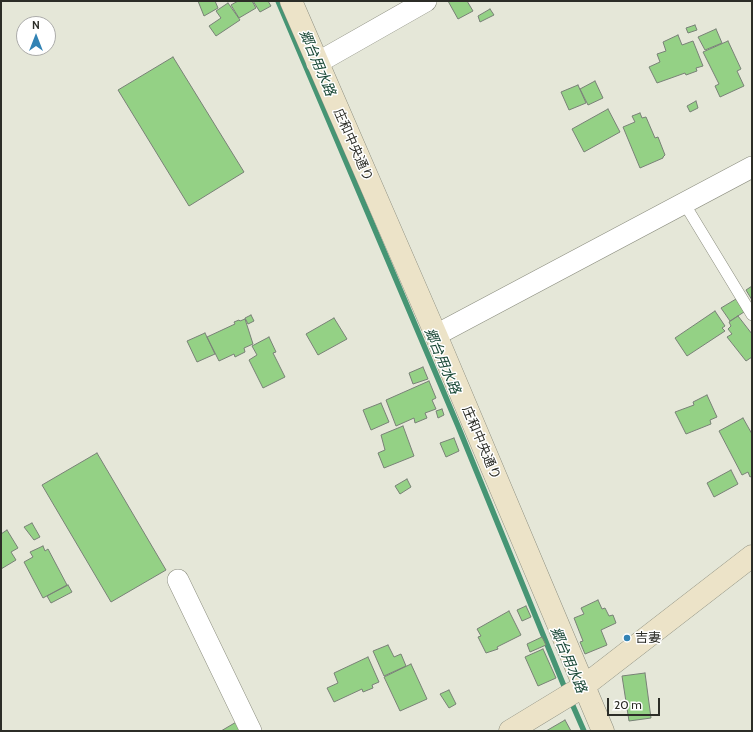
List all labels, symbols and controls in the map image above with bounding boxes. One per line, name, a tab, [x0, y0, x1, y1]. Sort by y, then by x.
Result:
north arrow	[16, 16, 56, 56]
text: N	[32, 18, 40, 32]
water label: 郷台用水路	[296, 28, 338, 98]
street label: 庄和中央通り	[330, 106, 376, 184]
water label: 郷台用水路	[421, 326, 463, 396]
street label: 庄和中央通り	[459, 404, 503, 482]
water label: 郷台用水路	[547, 625, 589, 695]
place label: 吉妻	[635, 630, 661, 646]
marker: 吉妻	[622, 633, 632, 643]
scale bar	[609, 690, 662, 716]
text: 20 m	[614, 697, 642, 712]

